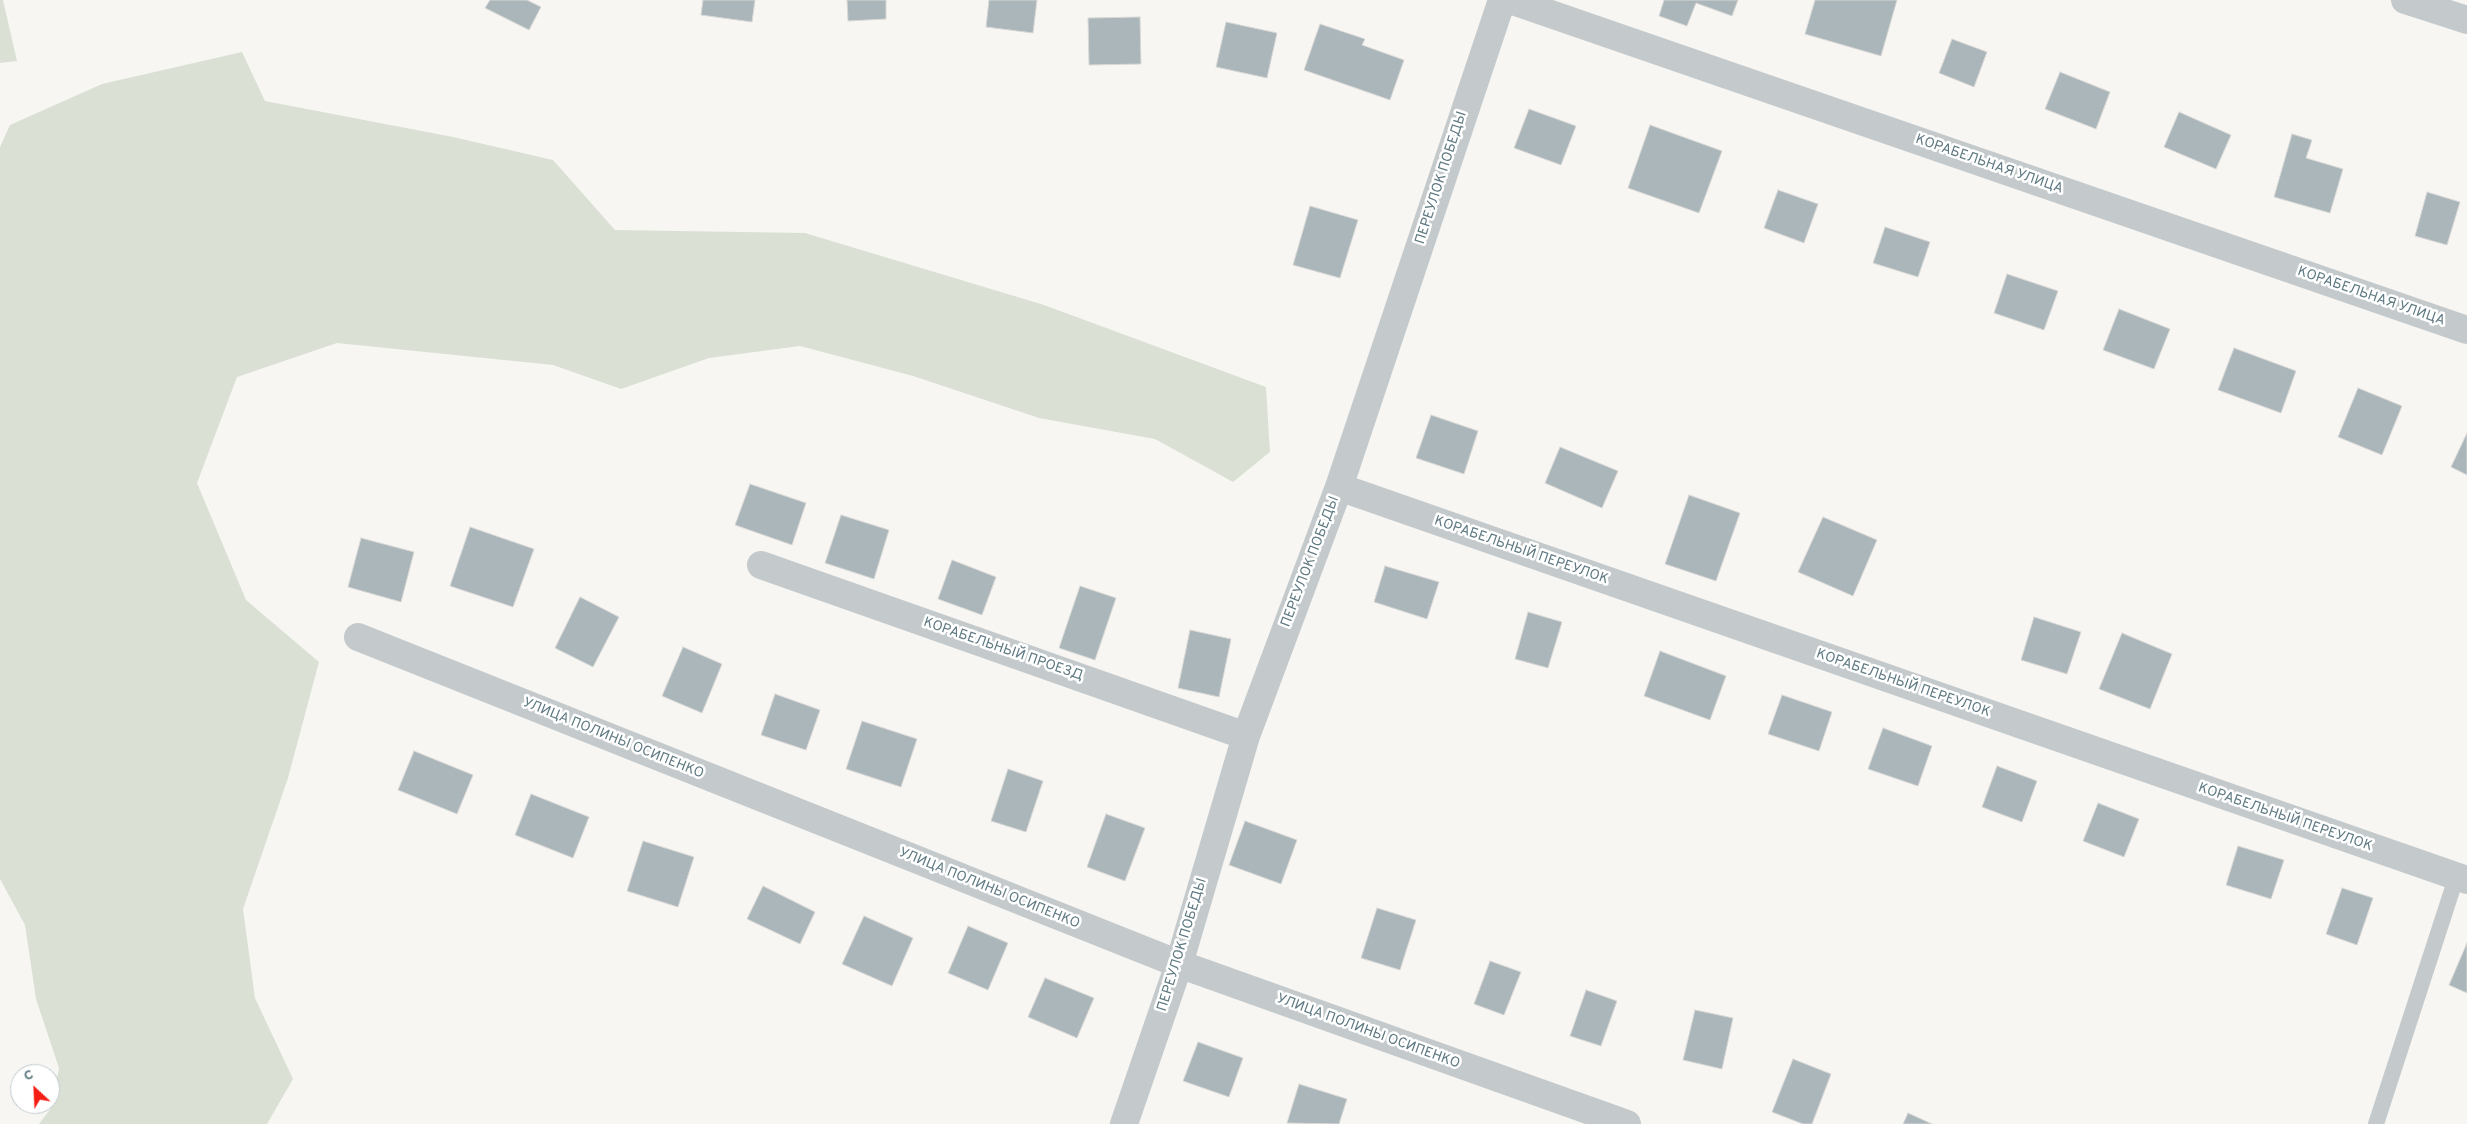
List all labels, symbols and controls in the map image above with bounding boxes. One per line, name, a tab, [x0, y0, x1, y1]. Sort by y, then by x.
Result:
street label: ПЕРЕУЛОК ПОБЕДЫ	[1413, 109, 1471, 247]
street label: КОРАБЕЛЬНАЯ УЛИЦА	[1913, 132, 2065, 198]
street label: КОРАБЕЛЬНАЯ УЛИЦА	[2295, 264, 2447, 330]
street label: ПЕРЕУЛОК ПОБЕДЫ	[1278, 494, 1344, 630]
street label: КОРАБЕЛЬНЫЙ ПЕРЕУЛОК	[1432, 513, 1610, 589]
street label: КОРАБЕЛЬНЫЙ ПРОЕЗД	[921, 615, 1085, 685]
street label: КОРАБЕЛЬНЫЙ ПЕРЕУЛОК	[1814, 646, 1992, 722]
street label: УЛИЦА ПОЛИНЫ ОСИПЕНКО	[520, 695, 706, 783]
street label: КОРАБЕЛЬНЫЙ ПЕРЕУЛОК	[2196, 780, 2374, 856]
street label: УЛИЦА ПОЛИНЫ ОСИПЕНКО	[896, 845, 1082, 933]
street label: ПЕРЕУЛОК ПОБЕДЫ	[1155, 876, 1211, 1014]
street label: УЛИЦА ПОЛИНЫ ОСИПЕНКО	[1274, 991, 1462, 1073]
north arrow	[10, 1064, 60, 1114]
text: С	[21, 1066, 37, 1085]

